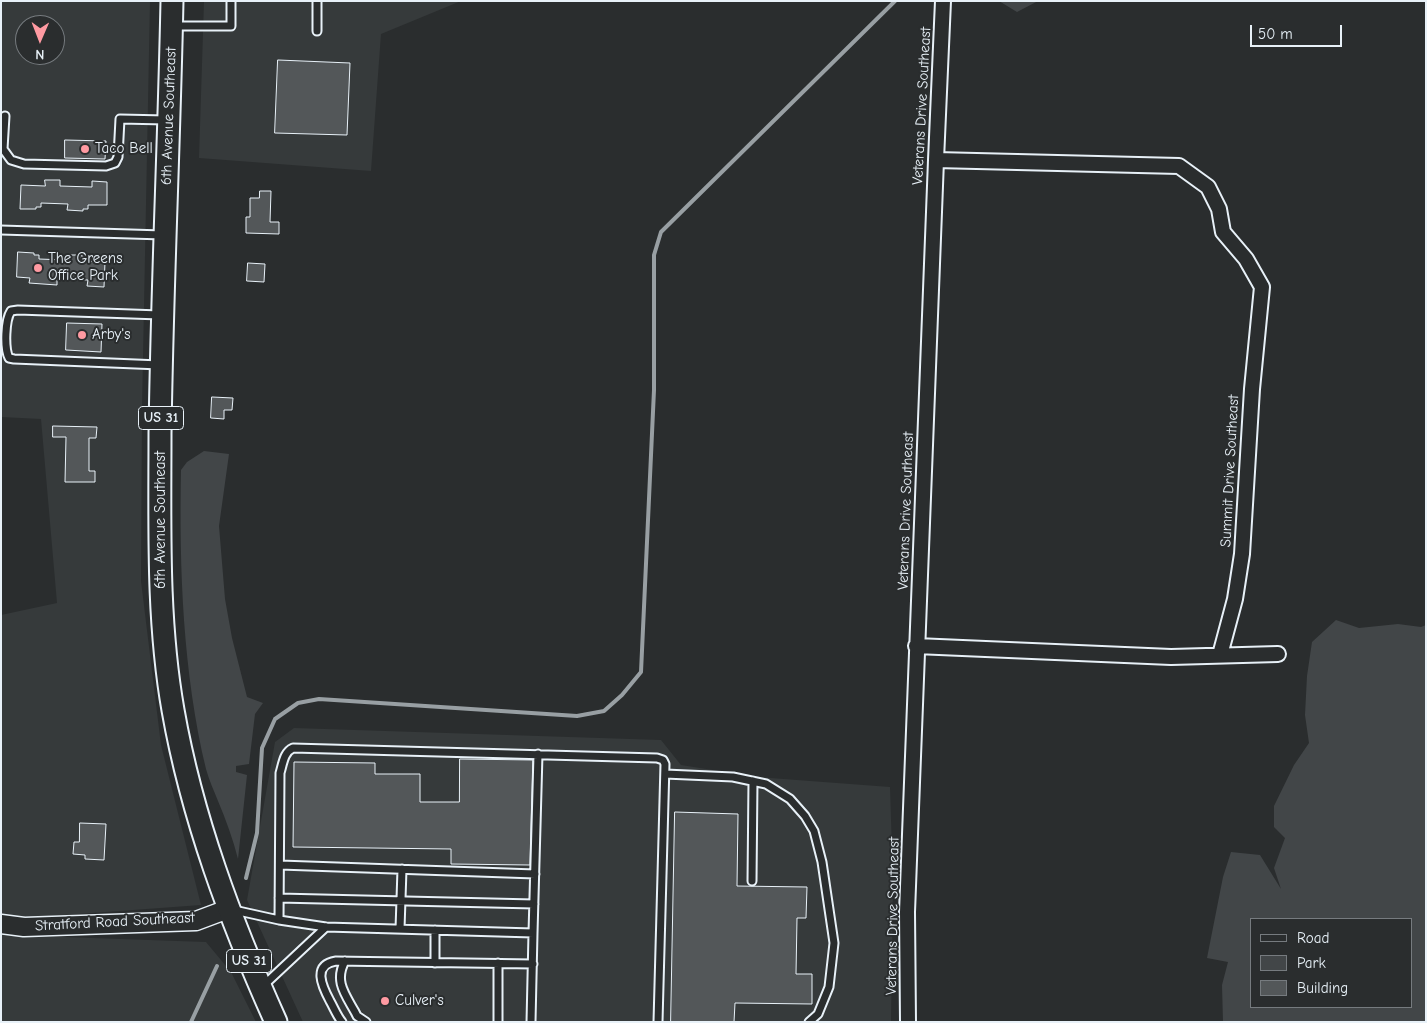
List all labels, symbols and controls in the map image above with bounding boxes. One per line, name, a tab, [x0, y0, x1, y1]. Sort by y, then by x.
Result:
north arrow	[15, 15, 65, 65]
scale bar	[1252, 15, 1344, 47]
text: 50 m	[1258, 25, 1293, 43]
street label: Veterans Drive Southeast	[909, 27, 935, 185]
text: N	[35, 46, 44, 63]
street label: 6th Avenue Southeast	[158, 47, 180, 185]
place label: Taco Bell	[95, 140, 153, 158]
marker: Taco Bell	[79, 143, 91, 155]
place label: The Greens Office Park	[48, 250, 122, 285]
marker: The Greens Office Park	[32, 262, 44, 274]
place label: Arby's	[92, 326, 131, 344]
marker: Arby's	[76, 329, 88, 341]
street label: Summit Drive Southeast	[1217, 394, 1243, 548]
road number: US 31	[138, 406, 184, 429]
street label: Veterans Drive Southeast	[894, 432, 918, 590]
street label: 6th Avenue Southeast	[152, 451, 170, 589]
street label: Veterans Drive Southeast	[883, 837, 903, 995]
street label: Stratford Road Southeast	[35, 909, 195, 935]
legend	[1250, 918, 1412, 1008]
text: Road	[1297, 929, 1329, 947]
road number: US 31	[226, 949, 272, 972]
text: Park	[1297, 954, 1326, 972]
text: Building	[1297, 979, 1348, 997]
place label: Culver's	[395, 992, 444, 1010]
marker: Culver's	[379, 995, 391, 1007]

